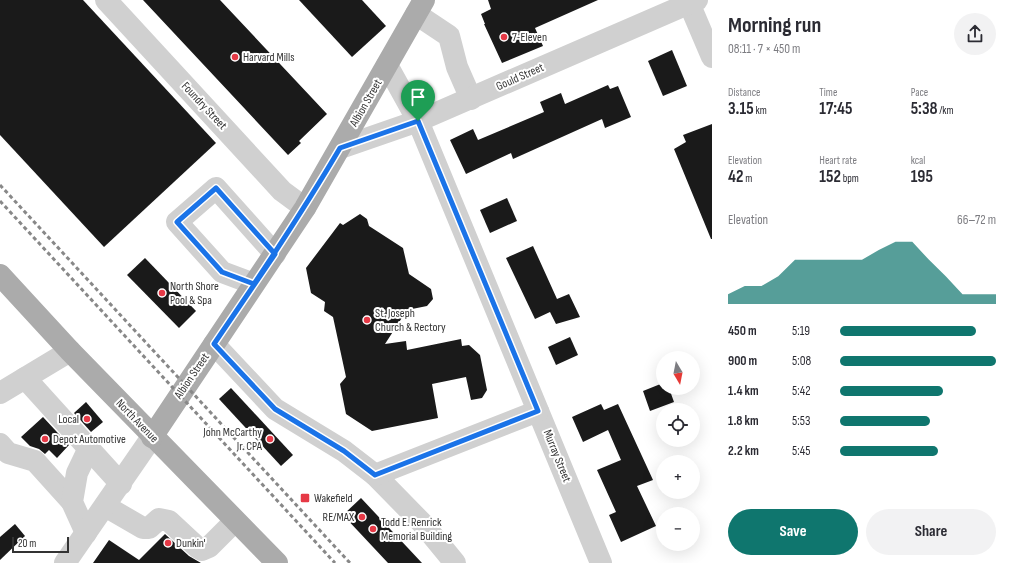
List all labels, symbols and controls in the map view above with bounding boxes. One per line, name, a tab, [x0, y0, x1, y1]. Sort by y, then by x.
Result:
text: Morning run	[728, 12, 821, 39]
button: share	[954, 13, 996, 55]
place label: 7-Eleven	[512, 30, 547, 45]
marker: 7-Eleven	[499, 32, 509, 42]
text: 08:11 · 7 × 450 m	[728, 41, 800, 57]
place label: Harvard Mills	[243, 50, 295, 65]
marker: Harvard Mills	[230, 52, 240, 62]
street label: Gould Street	[494, 60, 546, 94]
street label: Albion Street	[346, 76, 386, 130]
street label: Foundry Street	[178, 79, 230, 133]
pin	[401, 80, 435, 121]
icon: arrive	[407, 86, 429, 108]
text: Distance	[728, 86, 760, 99]
text: Time	[819, 86, 837, 99]
text: Pace	[911, 86, 928, 99]
text: 3.15	[728, 99, 754, 119]
text: 17:45	[819, 99, 852, 119]
text: 5:38	[911, 99, 938, 119]
text: km	[754, 104, 767, 117]
text: /km	[938, 104, 954, 117]
text: Elevation	[728, 154, 762, 167]
text: Heart rate	[819, 154, 857, 167]
text: kcal	[911, 154, 925, 167]
text: 42	[728, 167, 743, 187]
text: 152	[819, 167, 841, 187]
text: 195	[911, 167, 933, 187]
text: m	[743, 172, 752, 185]
text: bpm	[841, 172, 859, 185]
text: Elevation	[728, 212, 768, 228]
text: 66–72 m	[957, 212, 996, 228]
place label: North Shore Pool & Spa	[170, 279, 219, 308]
marker: North Shore Pool & Spa	[157, 288, 167, 298]
place label: St. Joseph Church & Rectory	[375, 306, 446, 335]
marker: St. Joseph Church & Rectory	[362, 315, 372, 325]
text: 450 m	[728, 323, 757, 339]
text: 5:19	[792, 323, 810, 339]
street label: Albion Street	[171, 350, 213, 403]
north arrow	[656, 351, 700, 395]
map controls	[656, 351, 700, 551]
text: 900 m	[728, 353, 757, 369]
text: 5:08	[792, 353, 811, 369]
text: 1.4 km	[728, 383, 759, 399]
text: 5:42	[792, 383, 811, 399]
street label: North Avenue	[113, 396, 162, 446]
button: locate	[656, 403, 700, 447]
place label: Local	[58, 412, 79, 427]
text: 1.8 km	[728, 413, 759, 429]
text: 5:53	[792, 413, 810, 429]
marker: Local	[82, 414, 92, 424]
place label: John McCarthy Jr. CPA	[202, 425, 263, 454]
street label: Murray Street	[540, 428, 574, 485]
place label: Depot Automotive	[53, 432, 126, 447]
marker: Depot Automotive	[40, 434, 50, 444]
marker: John McCarthy Jr. CPA	[265, 434, 275, 444]
text: 2.2 km	[728, 443, 759, 459]
text: 5:45	[792, 443, 810, 459]
button: +	[656, 455, 700, 499]
place label: Wakefield	[314, 491, 353, 506]
marker: Wakefield	[299, 492, 311, 504]
button: −	[656, 507, 700, 551]
button: Save	[728, 509, 858, 555]
button: Share	[866, 509, 996, 555]
place label: RE/MAX	[323, 510, 355, 525]
marker: RE/MAX	[357, 512, 367, 522]
place label: Todd E. Renrick Memorial Building	[381, 515, 452, 544]
marker: Todd E. Renrick Memorial Building	[368, 524, 378, 534]
scale bar	[12, 535, 69, 554]
place label: Dunkin'	[176, 536, 206, 551]
text: 20 m	[18, 537, 36, 550]
marker: Dunkin'	[163, 538, 173, 548]

